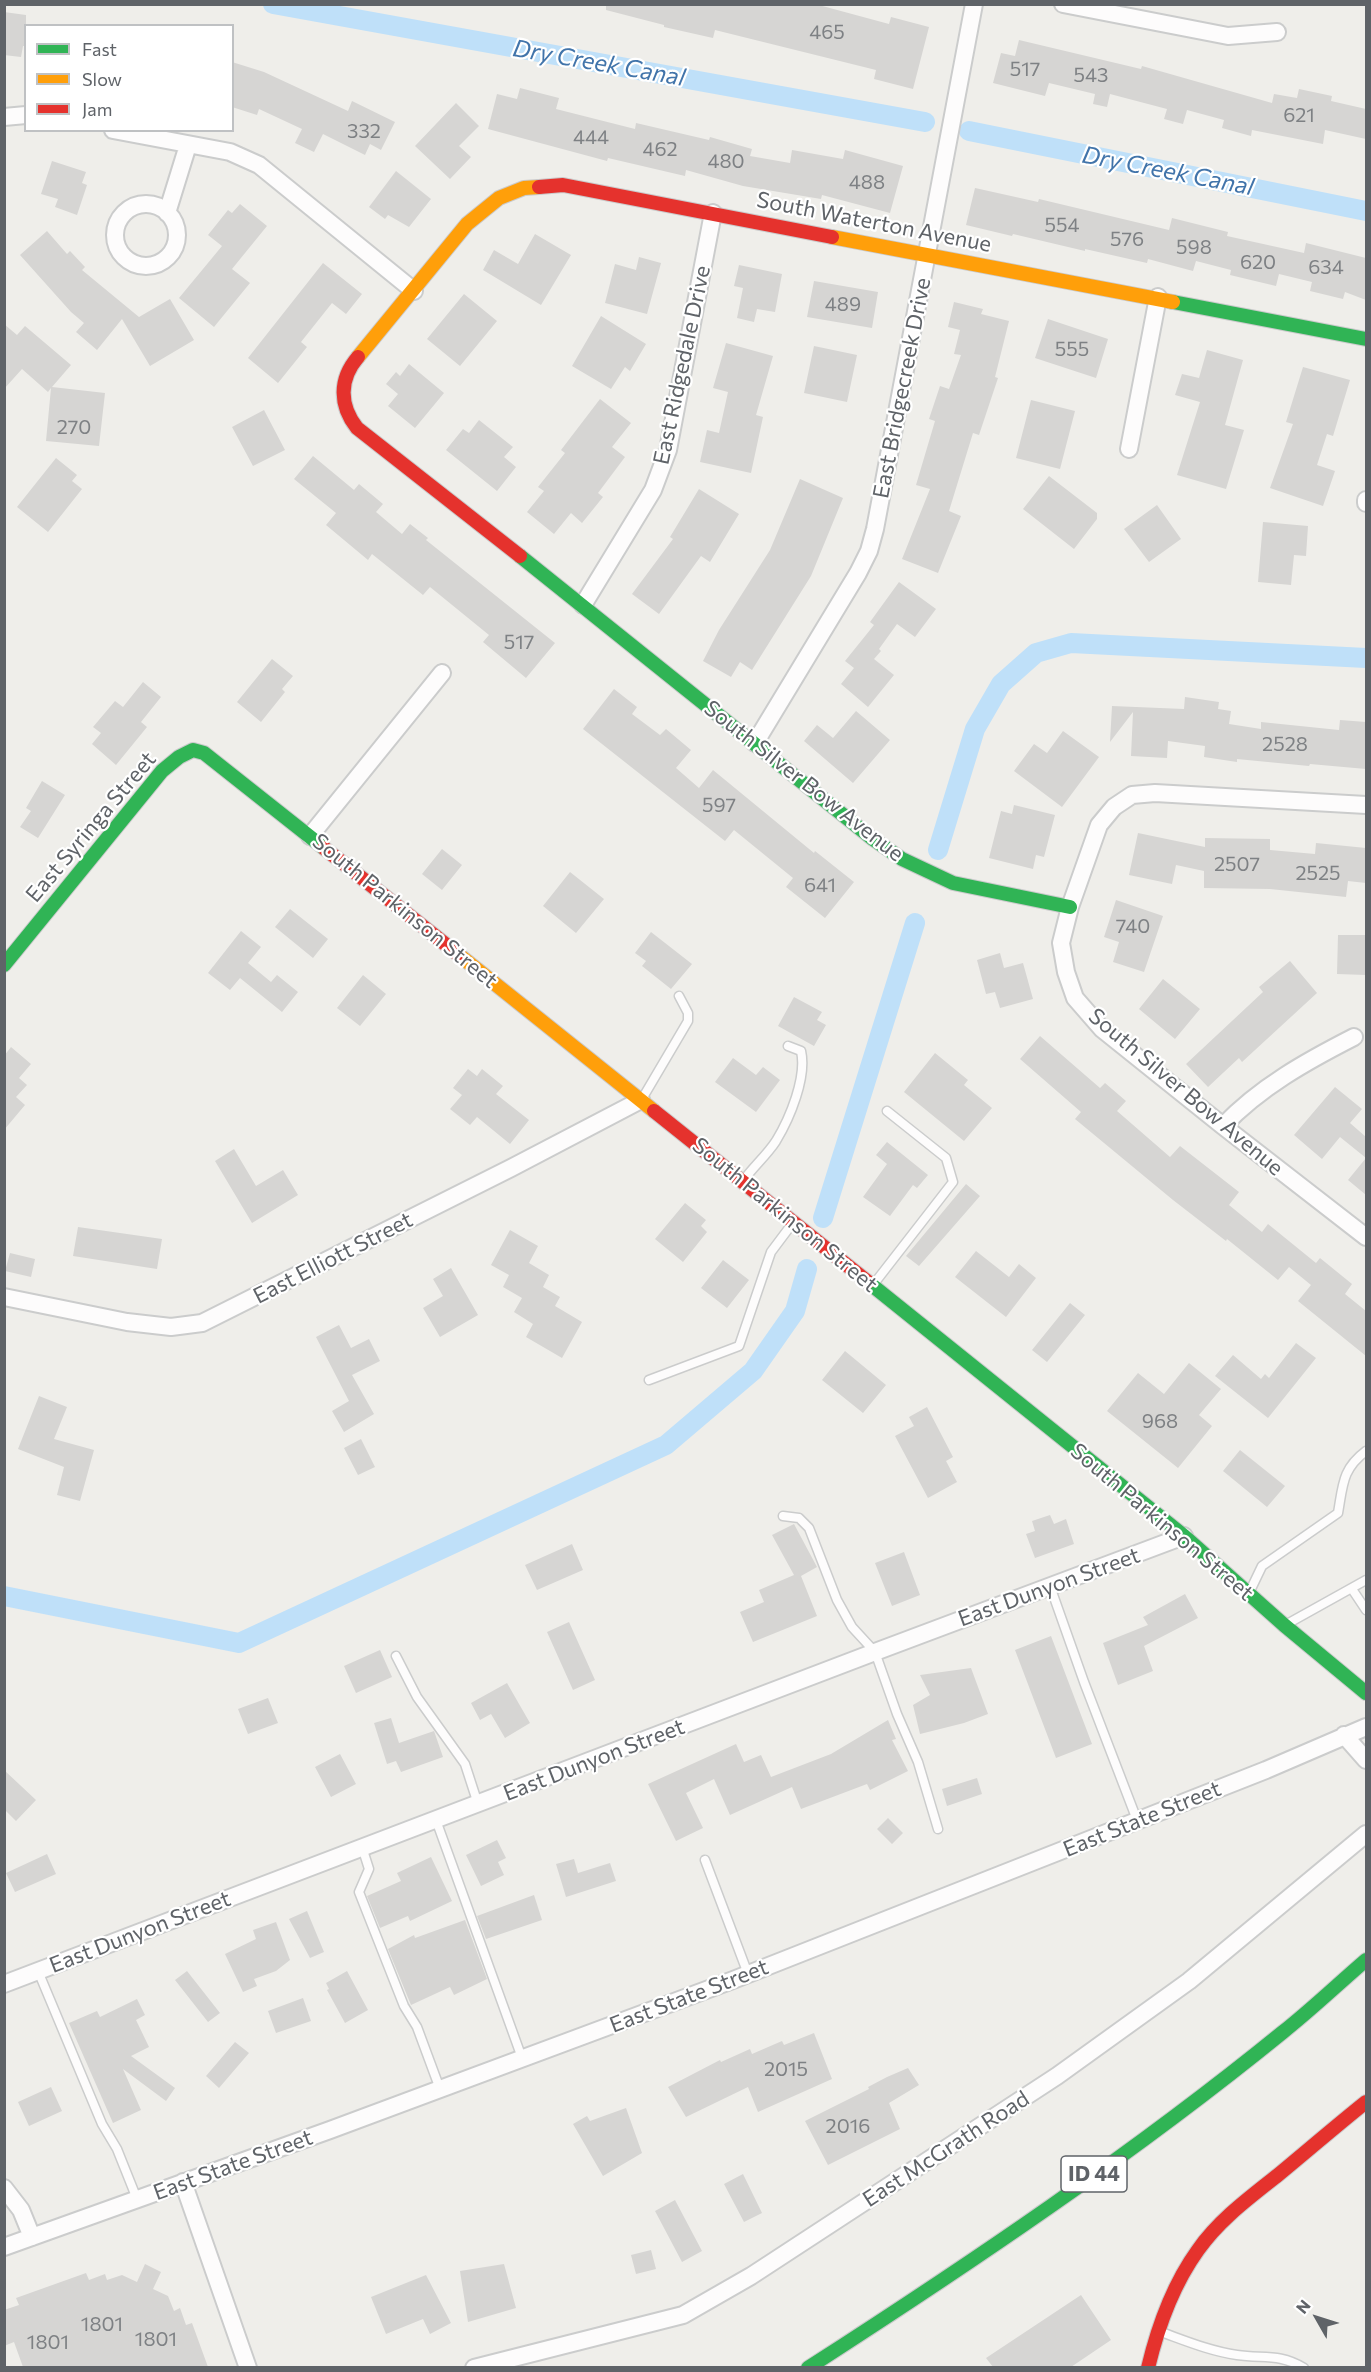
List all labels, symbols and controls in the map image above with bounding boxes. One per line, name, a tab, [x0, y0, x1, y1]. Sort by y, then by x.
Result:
house number: 465	[809, 20, 845, 44]
legend	[24, 24, 234, 132]
water label: Dry Creek Canal	[511, 34, 687, 92]
text: Fast	[82, 38, 117, 60]
house number: 517	[1010, 57, 1040, 81]
house number: 543	[1074, 63, 1108, 87]
text: Slow	[82, 68, 122, 90]
text: Jam	[82, 98, 112, 120]
house number: 621	[1283, 103, 1315, 127]
house number: 332	[347, 119, 381, 143]
house number: 444	[573, 125, 609, 149]
house number: 462	[642, 137, 678, 161]
water label: Dry Creek Canal	[1080, 140, 1256, 202]
house number: 480	[707, 149, 745, 173]
house number: 488	[849, 170, 885, 194]
street label: South Waterton Avenue	[754, 186, 994, 258]
house number: 554	[1045, 213, 1079, 237]
house number: 576	[1110, 227, 1144, 251]
house number: 598	[1176, 235, 1212, 259]
house number: 620	[1240, 250, 1276, 274]
house number: 634	[1308, 255, 1344, 279]
street label: East Ridgedale Drive	[648, 263, 716, 467]
street label: East Bridgecreek Drive	[868, 275, 936, 501]
house number: 489	[825, 292, 861, 316]
house number: 555	[1055, 337, 1089, 361]
house number: 270	[57, 415, 91, 439]
house number: 517	[504, 630, 534, 654]
street label: South Silver Bow Avenue	[699, 695, 909, 867]
house number: 2528	[1262, 732, 1308, 756]
street label: East Syringa Street	[20, 746, 162, 908]
house number: 597	[702, 793, 736, 817]
street label: South Parkinson Street	[307, 828, 503, 994]
house number: 2507	[1214, 852, 1260, 876]
house number: 2525	[1295, 861, 1341, 885]
house number: 641	[804, 873, 836, 897]
house number: 740	[1116, 914, 1150, 938]
street label: South Silver Bow Avenue	[1083, 1003, 1289, 1181]
street label: South Parkinson Street	[687, 1132, 883, 1298]
street label: East Elliott Street	[249, 1207, 417, 1309]
house number: 968	[1142, 1409, 1178, 1433]
street label: South Parkinson Street	[1065, 1438, 1259, 1606]
street label: East Dunyon Street	[954, 1542, 1144, 1632]
street label: East Dunyon Street	[500, 1713, 688, 1807]
street label: East State Street	[1059, 1775, 1225, 1863]
street label: East Dunyon Street	[46, 1885, 234, 1979]
street label: East State Street	[606, 1954, 772, 2038]
house number: 2015	[764, 2057, 808, 2081]
street label: East McGrath Road	[858, 2085, 1034, 2213]
house number: 2016	[826, 2114, 870, 2138]
street label: East State Street	[150, 2124, 316, 2206]
road number: ID 44	[1061, 2156, 1127, 2192]
north arrow	[1287, 2288, 1347, 2348]
text: N	[1291, 2296, 1314, 2317]
house number: 1801	[81, 2312, 123, 2336]
house number: 1801	[135, 2327, 177, 2351]
house number: 1801	[27, 2330, 69, 2354]

